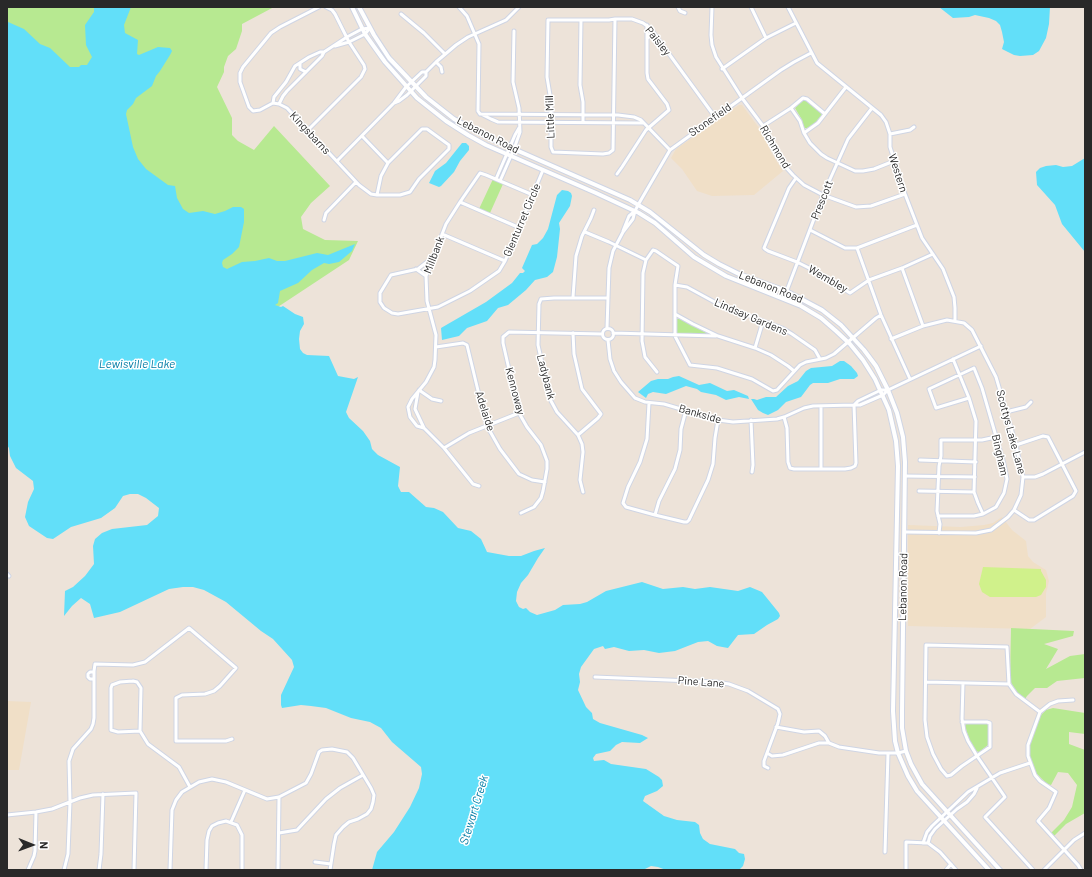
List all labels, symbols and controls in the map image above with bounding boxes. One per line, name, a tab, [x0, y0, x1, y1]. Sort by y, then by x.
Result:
street label: Paisley	[642, 24, 674, 58]
street label: Little Mill	[543, 95, 557, 139]
street label: Stonefield	[686, 101, 734, 139]
street label: Kingsbarns	[287, 109, 333, 157]
street label: Lebanon Road	[455, 114, 521, 156]
street label: Richmond	[757, 123, 793, 171]
street label: Western	[886, 152, 910, 194]
street label: Prescott	[808, 178, 836, 222]
street label: Glenturret Circle	[501, 181, 543, 259]
street label: Millbank	[421, 235, 447, 275]
street label: Wembley	[806, 262, 850, 296]
street label: Lebanon Road	[737, 268, 805, 306]
street label: Lindsay Gardens	[712, 296, 790, 338]
street label: Ladybank	[534, 353, 558, 401]
water label: Lewisville Lake	[99, 357, 175, 371]
street label: Kennoway	[502, 366, 528, 416]
street label: Scottys Lake Lane	[993, 388, 1029, 476]
street label: Adelaide	[472, 389, 498, 433]
street label: Bankside	[677, 402, 723, 426]
street label: Bingham	[989, 433, 1011, 477]
street label: Lebanon Road	[896, 553, 910, 621]
street label: Pine Lane	[677, 674, 725, 690]
water label: Stewart Creek	[457, 774, 491, 846]
north arrow	[12, 825, 52, 865]
text: N	[38, 841, 51, 849]

